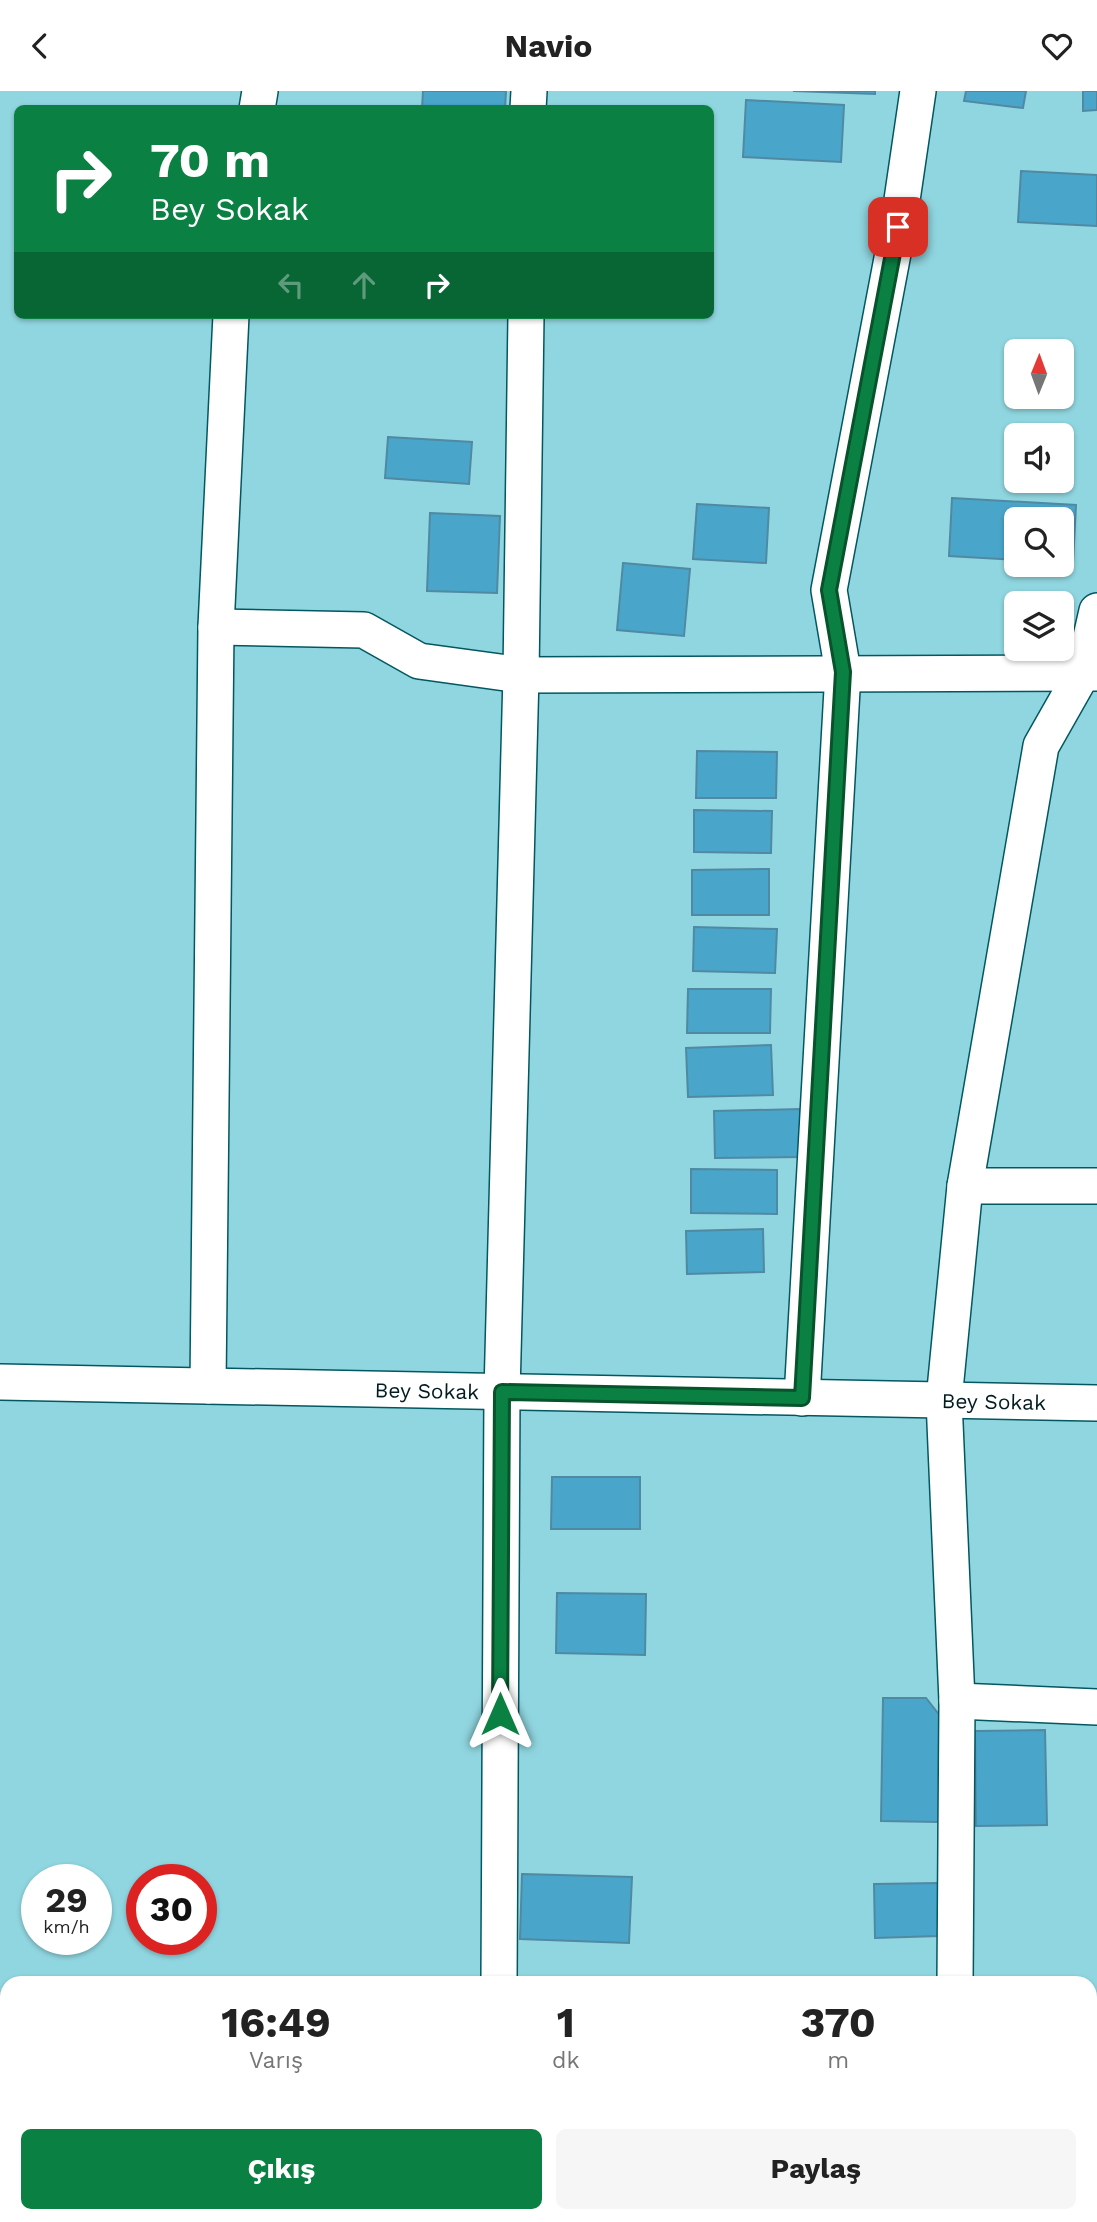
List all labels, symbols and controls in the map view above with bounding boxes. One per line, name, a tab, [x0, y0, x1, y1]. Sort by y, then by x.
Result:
icon: back	[21, 27, 59, 65]
text: Navio	[505, 27, 592, 65]
icon: heart	[1038, 27, 1076, 65]
text: 70 m	[150, 131, 270, 189]
icon: right	[35, 133, 126, 224]
text: Bey Sokak	[150, 190, 309, 228]
pin	[868, 197, 928, 257]
icon: arrive	[879, 208, 917, 246]
icon: left	[272, 266, 310, 304]
icon: ahead	[345, 266, 383, 304]
icon: right	[418, 266, 456, 304]
north arrow	[1004, 339, 1074, 409]
map controls	[1004, 339, 1074, 661]
button: sound	[1004, 423, 1074, 493]
button: search	[1004, 507, 1074, 577]
button: layers	[1004, 591, 1074, 661]
street label: Bey Sokak	[374, 1377, 479, 1404]
street label: Bey Sokak	[941, 1388, 1046, 1415]
position arrow	[463, 1677, 537, 1751]
speed limit sign: 30	[126, 1864, 217, 1955]
text: 29	[45, 1879, 88, 1921]
text: km/h	[43, 1916, 90, 1937]
text: 16:49	[221, 1998, 331, 2047]
text: 1	[557, 1998, 575, 2047]
text: 370	[801, 1998, 876, 2047]
text: Varış	[249, 2047, 303, 2074]
text: dk	[552, 2047, 579, 2074]
text: m	[827, 2047, 849, 2074]
button: Çıkış	[21, 2129, 542, 2209]
button: Paylaş	[556, 2129, 1076, 2209]

